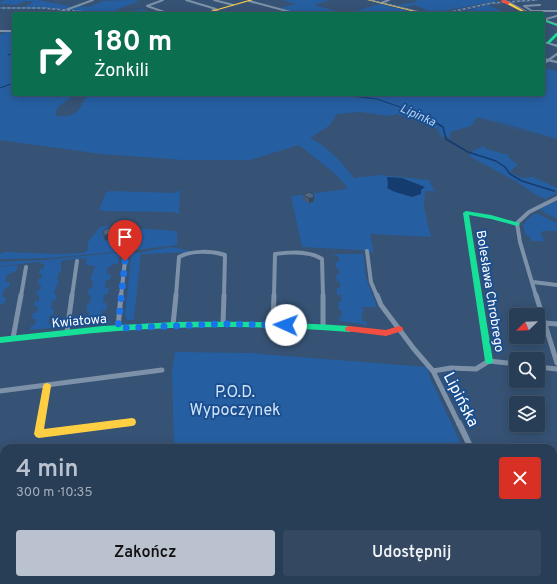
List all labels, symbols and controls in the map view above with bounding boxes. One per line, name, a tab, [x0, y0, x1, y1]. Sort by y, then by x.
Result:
text: 180 m	[94, 25, 172, 61]
icon: right	[28, 28, 80, 80]
text: Żonkili	[94, 60, 149, 83]
water label: Lipinka	[397, 101, 439, 131]
pin	[108, 220, 142, 261]
icon: arrive	[114, 226, 136, 248]
street label: Bolesława Chrobrego	[471, 229, 507, 353]
position arrow	[265, 304, 307, 346]
north arrow	[509, 308, 545, 344]
map controls	[509, 308, 545, 432]
street label: Kwiatowa	[51, 312, 107, 332]
button: search	[509, 352, 545, 388]
street label: Lipińska	[438, 369, 483, 431]
park label: P.O.D. Wypoczynek	[189, 383, 281, 421]
button: layers	[509, 396, 545, 432]
text: 4 min	[16, 455, 78, 485]
button: close	[499, 457, 541, 499]
text: 300 m · 10:35	[16, 485, 92, 501]
button: Zakończ	[16, 530, 275, 576]
button: Udostępnij	[283, 530, 541, 576]

